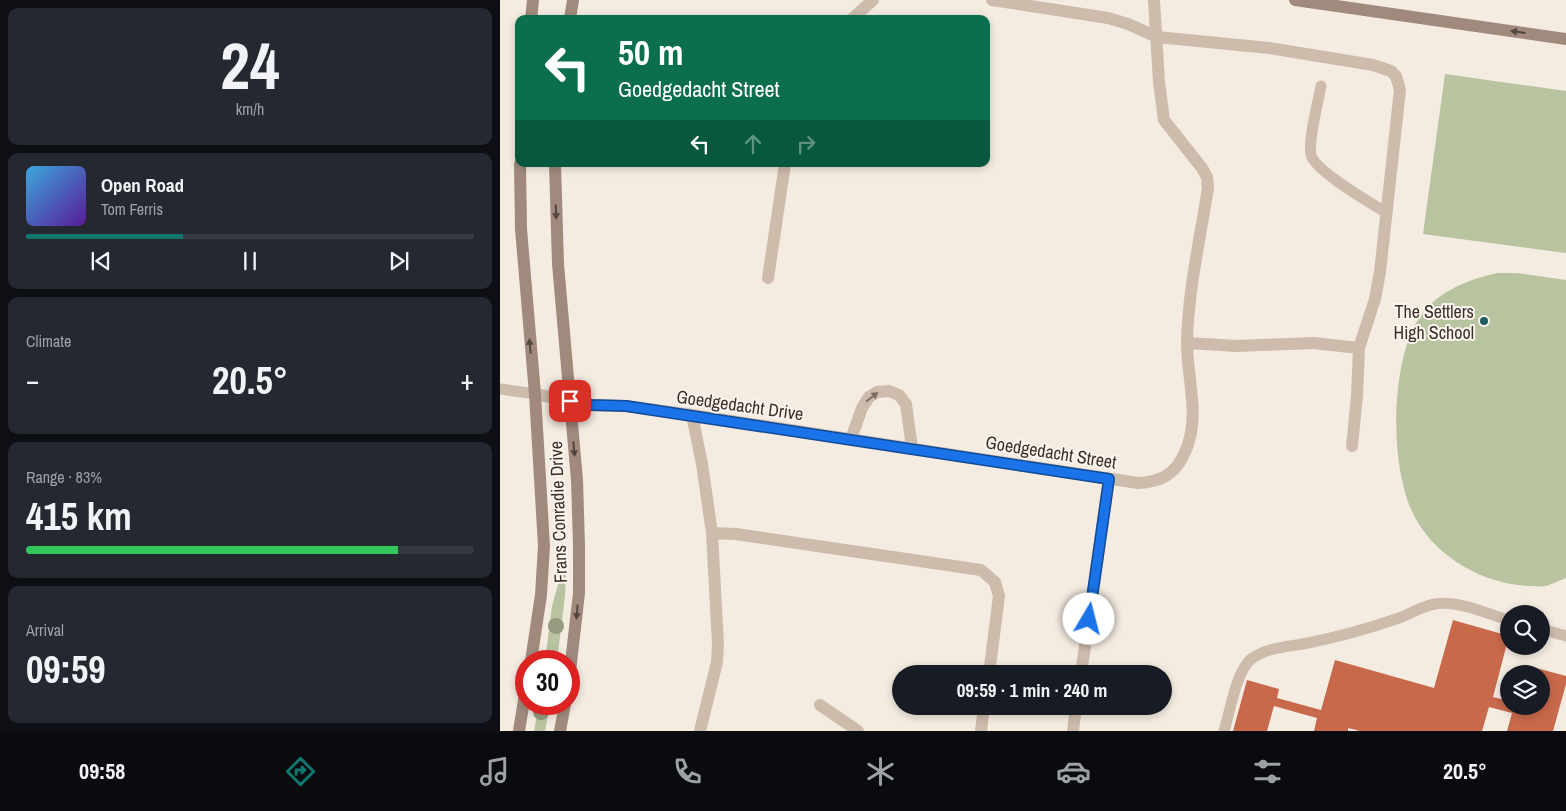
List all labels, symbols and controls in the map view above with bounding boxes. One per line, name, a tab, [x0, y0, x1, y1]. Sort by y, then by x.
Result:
text: 24	[220, 22, 280, 109]
one-way arrow	[1509, 28, 1525, 36]
text: 50 m	[618, 29, 683, 76]
icon: left	[535, 35, 600, 100]
text: Goedgedacht Street	[618, 74, 779, 104]
text: km/h	[236, 98, 264, 120]
icon: left	[686, 130, 714, 158]
icon: ahead	[739, 130, 767, 158]
icon: right	[792, 130, 820, 158]
text: Open Road	[101, 172, 184, 198]
text: Tom Ferris	[101, 198, 163, 220]
one-way arrow	[552, 205, 560, 221]
icon: previous	[87, 247, 115, 275]
icon: pause	[236, 247, 264, 275]
icon: next	[385, 247, 413, 275]
place label: The Settlers High School	[1394, 299, 1474, 345]
marker: The Settlers High School	[1478, 315, 1490, 327]
text: Climate	[26, 330, 71, 352]
one-way arrow	[526, 338, 534, 354]
text: 20.5°	[212, 355, 288, 406]
text: −	[26, 361, 39, 399]
text: +	[461, 361, 474, 399]
pin	[549, 380, 591, 422]
street label: Goedgedacht Drive	[675, 384, 805, 426]
icon: arrive	[556, 387, 584, 415]
one-way arrow	[866, 391, 879, 402]
street label: Goedgedacht Street	[984, 429, 1118, 475]
street label: Frans Conradie Drive	[543, 441, 573, 583]
one-way arrow	[571, 442, 579, 458]
text: Range · 83%	[26, 466, 102, 488]
text: 415 km	[26, 491, 132, 542]
position arrow	[1062, 592, 1114, 644]
one-way arrow	[573, 604, 581, 620]
map controls	[1500, 605, 1550, 715]
button: search	[1500, 605, 1550, 655]
text: Arrival	[26, 619, 64, 641]
text: 09:59	[26, 644, 106, 695]
speed limit sign: 30	[515, 650, 580, 715]
button: layers	[1500, 665, 1550, 715]
text: 09:59 · 1 min · 240 m	[957, 677, 1107, 703]
icon: directions	[283, 754, 318, 789]
icon: music	[477, 754, 512, 789]
icon: phone	[670, 754, 705, 789]
icon: climate	[863, 754, 898, 789]
icon: car	[1056, 754, 1091, 789]
icon: filters	[1250, 754, 1285, 789]
text: 09:58	[79, 756, 125, 786]
text: 20.5°	[1443, 756, 1487, 786]

